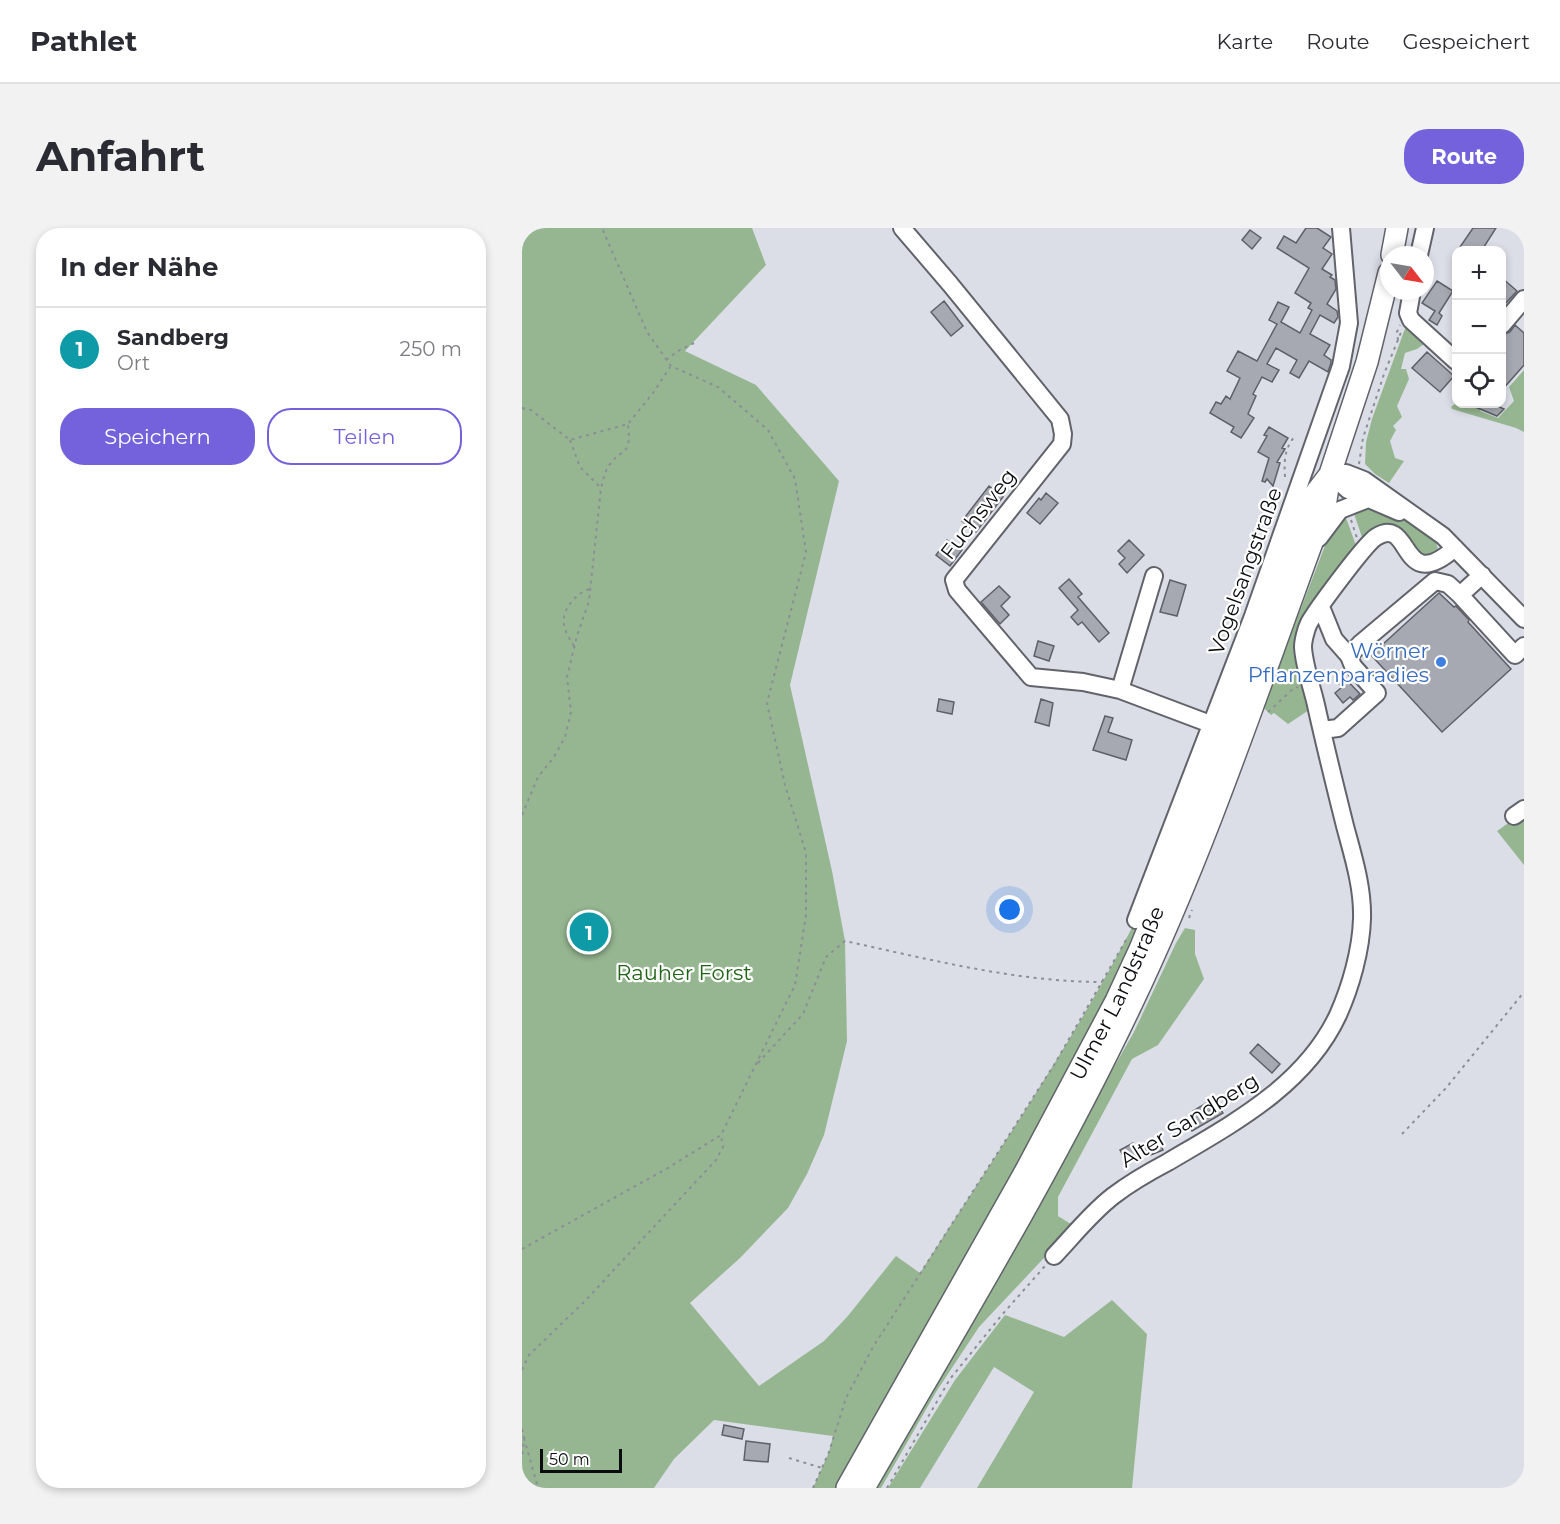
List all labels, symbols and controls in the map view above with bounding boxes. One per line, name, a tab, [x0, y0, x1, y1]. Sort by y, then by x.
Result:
text: Pathlet	[30, 24, 137, 58]
text: Karte	[1217, 29, 1273, 54]
text: Route	[1306, 29, 1369, 54]
text: Gespeichert	[1402, 29, 1530, 54]
button: Route	[1404, 129, 1524, 184]
text: Anfahrt	[36, 130, 205, 182]
north arrow	[1380, 246, 1434, 300]
map controls	[1452, 246, 1506, 408]
button: +	[1452, 246, 1506, 300]
text: In der Nähe	[60, 251, 218, 283]
button: −	[1452, 300, 1506, 354]
text: Sandberg	[117, 324, 229, 351]
text: 1	[76, 337, 83, 361]
text: 250 m	[400, 337, 462, 361]
text: Ort	[117, 351, 150, 375]
button: locate	[1452, 354, 1506, 408]
button: Speichern	[60, 408, 255, 465]
button: Teilen	[267, 408, 462, 465]
street label: Fuchsweg	[935, 464, 1021, 564]
street label: Vogelsangstraße	[1203, 484, 1287, 658]
place label: Wörner Pflanzenparadies	[1248, 638, 1429, 687]
marker: Wörner Pflanzenparadies	[1434, 655, 1448, 669]
your location	[995, 895, 1024, 924]
street label: Ulmer Landstraße	[1064, 902, 1169, 1084]
pin: 1	[570, 910, 608, 954]
park label: Rauher Forst	[616, 960, 752, 985]
street label: Alter Sandberg	[1115, 1067, 1263, 1173]
scale bar	[540, 1446, 622, 1474]
text: 50 m	[549, 1450, 590, 1469]

